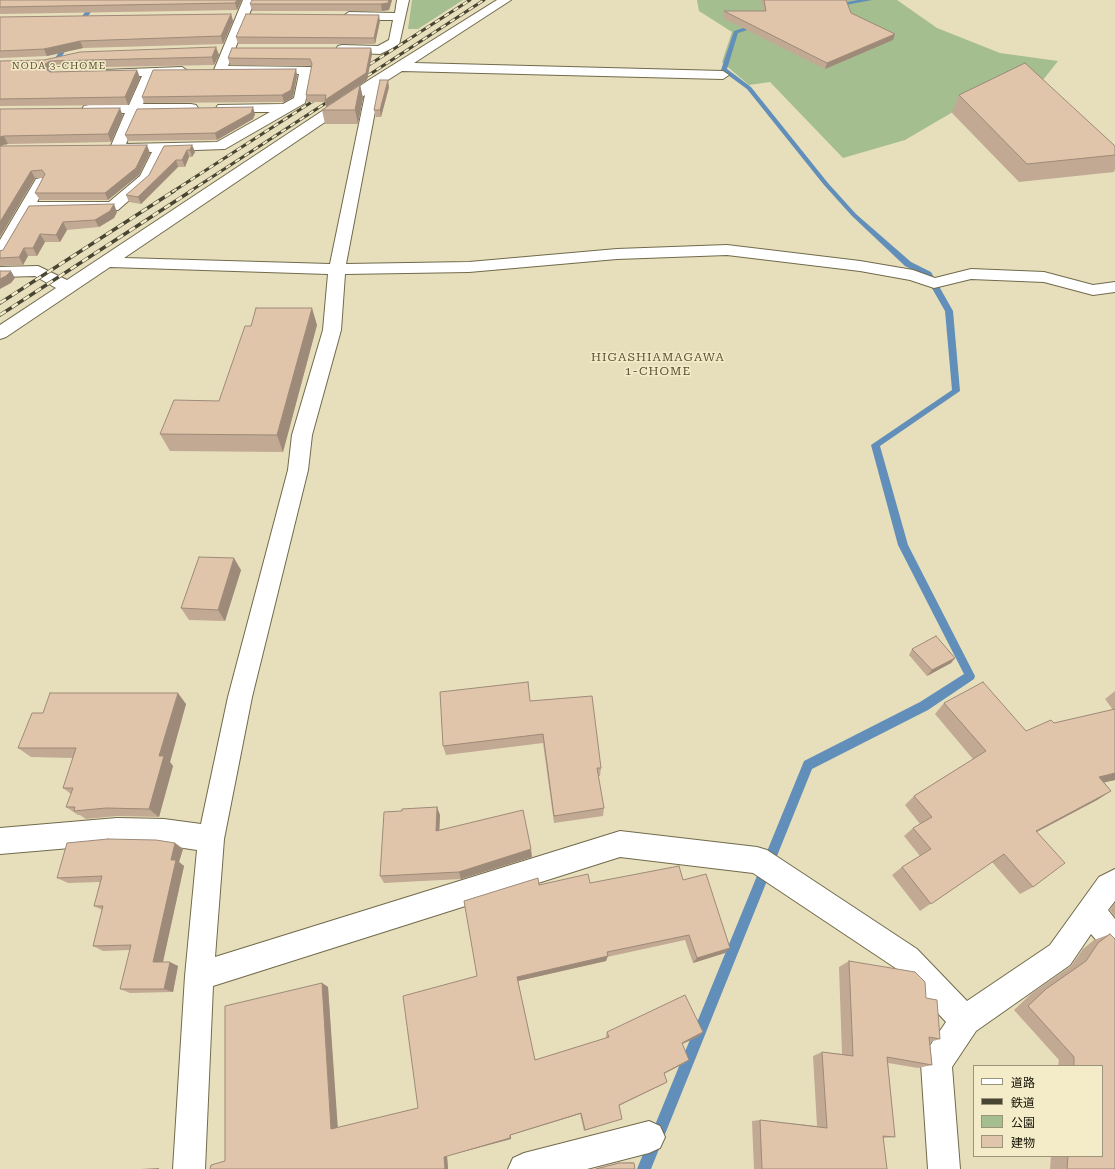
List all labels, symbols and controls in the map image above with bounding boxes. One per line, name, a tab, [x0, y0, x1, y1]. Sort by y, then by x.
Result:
district label: NODA 3-CHOME	[12, 60, 106, 72]
district label: HIGASHIAMAGAWA 1-CHOME	[591, 350, 725, 378]
legend	[973, 1065, 1103, 1157]
text: 道路	[1011, 1076, 1035, 1090]
text: 鉄道	[1011, 1096, 1035, 1110]
text: 公園	[1011, 1116, 1035, 1130]
text: 建物	[1011, 1136, 1035, 1150]

